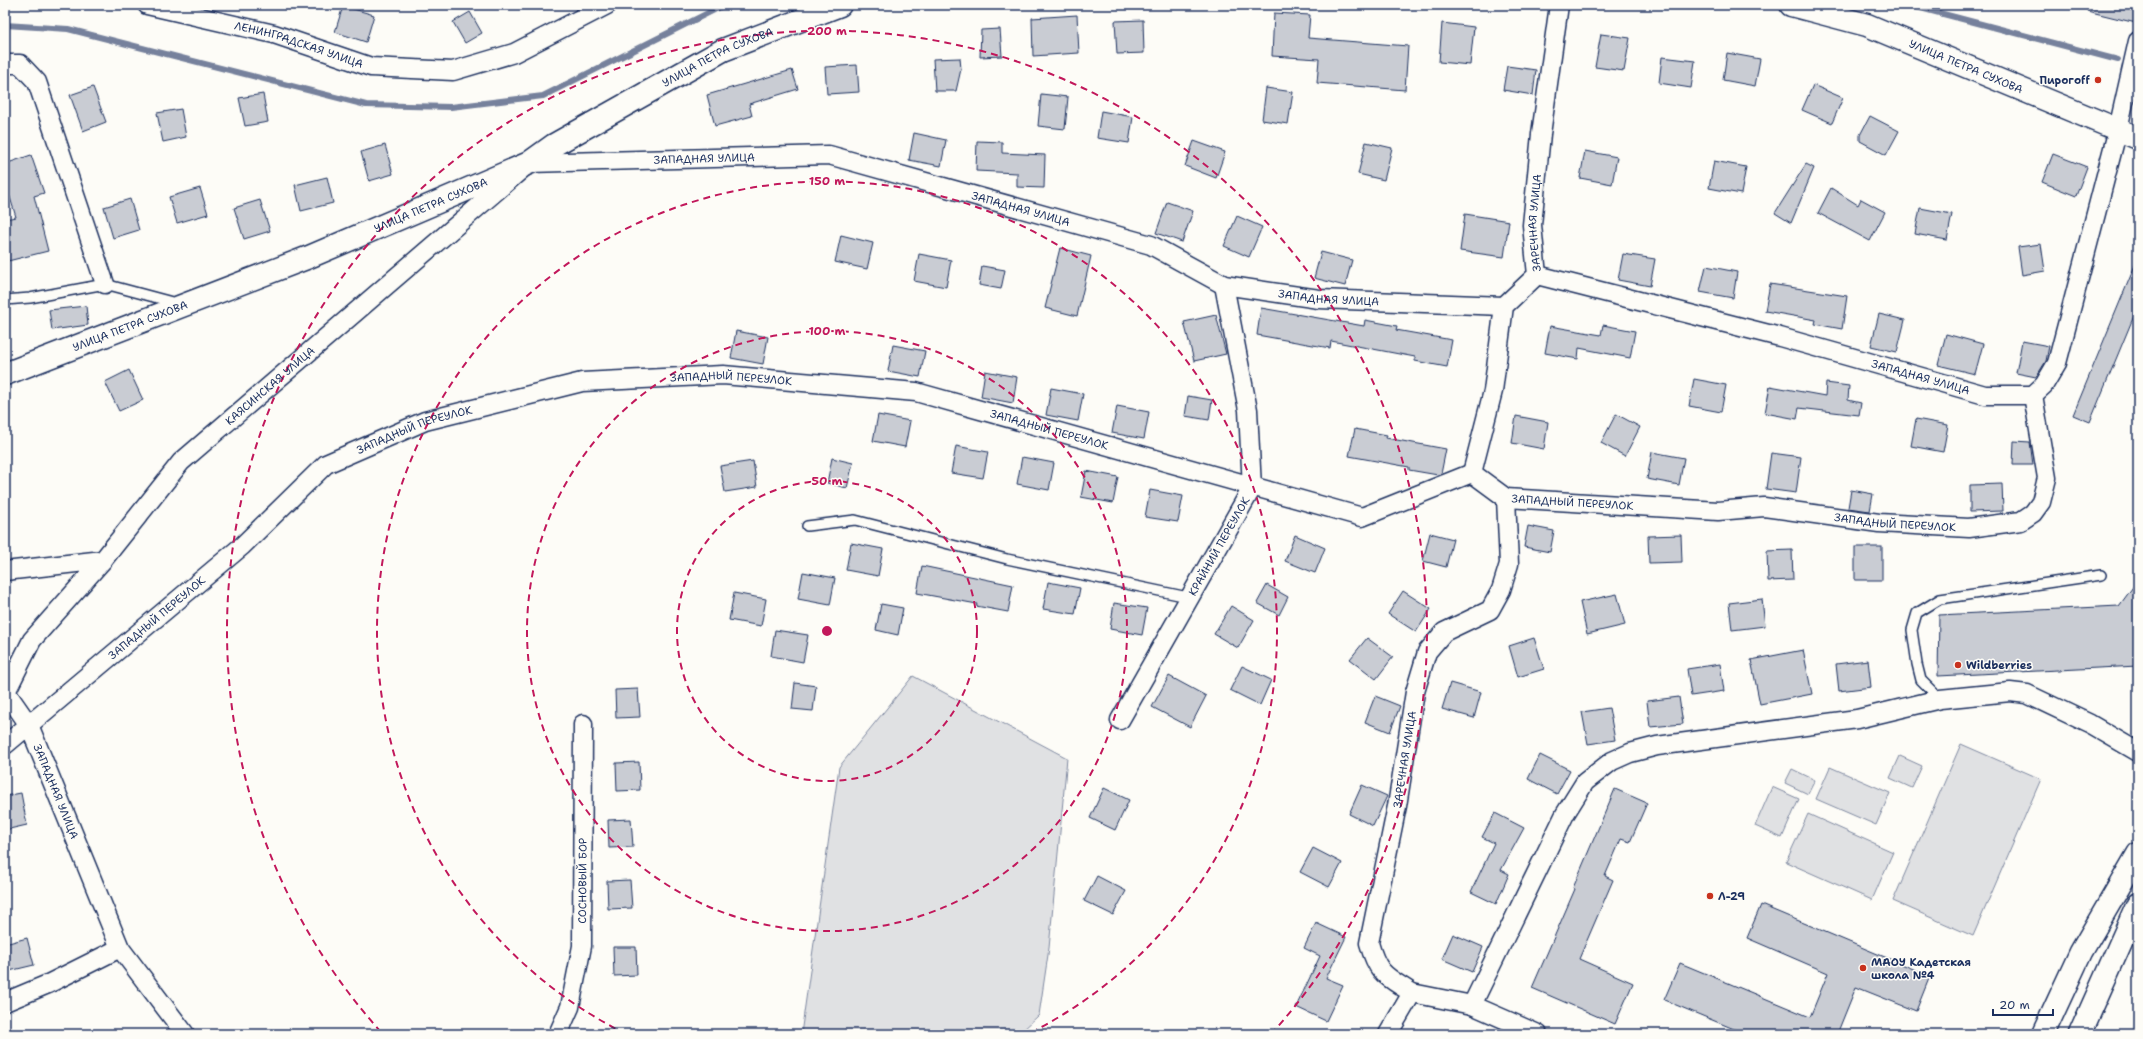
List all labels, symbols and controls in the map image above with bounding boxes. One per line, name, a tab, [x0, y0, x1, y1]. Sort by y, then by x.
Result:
street label: ЛЕНИНГРАДСКАЯ УЛИЦА	[233, 18, 365, 71]
text: 200 m	[807, 23, 847, 39]
street label: УЛИЦА ПЕТРА СУХОВА	[659, 24, 776, 90]
street label: УЛИЦА ПЕТРА СУХОВА	[1907, 36, 2025, 97]
place label: Пирогoff	[2040, 73, 2090, 88]
marker: Пирогoff	[2093, 75, 2103, 85]
street label: ЗАПАДНАЯ УЛИЦА	[653, 149, 755, 167]
text: 150 m	[809, 173, 845, 189]
street label: ЗАРЕЧНАЯ УЛИЦА	[1524, 173, 1544, 272]
street label: УЛИЦА ПЕТРА СУХОВА	[372, 174, 490, 236]
street label: ЗАПАДНАЯ УЛИЦА	[970, 188, 1072, 229]
street label: ЗАПАДНАЯ УЛИЦА	[1277, 286, 1380, 309]
street label: УЛИЦА ПЕТРА СУХОВА	[70, 297, 190, 355]
text: 100 m	[809, 323, 846, 339]
street label: КАЯСИНСКАЯ УЛИЦА	[222, 343, 318, 428]
street label: ЗАПАДНАЯ УЛИЦА	[1870, 356, 1972, 398]
street label: ЗАПАДНЫЙ ПЕРЕУЛОК	[670, 367, 793, 389]
street label: ЗАПАДНЫЙ ПЕРЕУЛОК	[354, 402, 474, 457]
street label: ЗАПАДНЫЙ ПЕРЕУЛОК	[988, 406, 1110, 453]
text: 50 m	[812, 473, 843, 489]
street label: ЗАПАДНЫЙ ПЕРЕУЛОК	[1511, 491, 1634, 513]
street label: КРАЙНИЙ ПЕРЕУЛОК	[1185, 494, 1253, 598]
street label: ЗАПАДНЫЙ ПЕРЕУЛОК	[1833, 509, 1956, 535]
street label: ЗАПАДНЫЙ ПЕРЕУЛОК	[105, 573, 208, 663]
centre of rings	[820, 624, 834, 638]
place label: Wildberries	[1966, 658, 2032, 673]
marker: Wildberries	[1953, 660, 1963, 670]
street label: ЗАРЕЧНАЯ УЛИЦА	[1389, 710, 1419, 809]
street label: ЗАПАДНАЯ УЛИЦА	[30, 742, 82, 841]
street label: СОСНОВЫЙ БОР	[574, 838, 590, 924]
place label: Л-29	[1718, 889, 1745, 904]
marker: Л-29	[1705, 891, 1715, 901]
place label: МАОУ Кадетская школа №4	[1871, 955, 1972, 983]
marker: МАОУ Кадетская школа №4	[1858, 963, 1868, 973]
scale bar	[1993, 991, 2053, 1017]
text: 20 m	[1999, 997, 2030, 1013]

